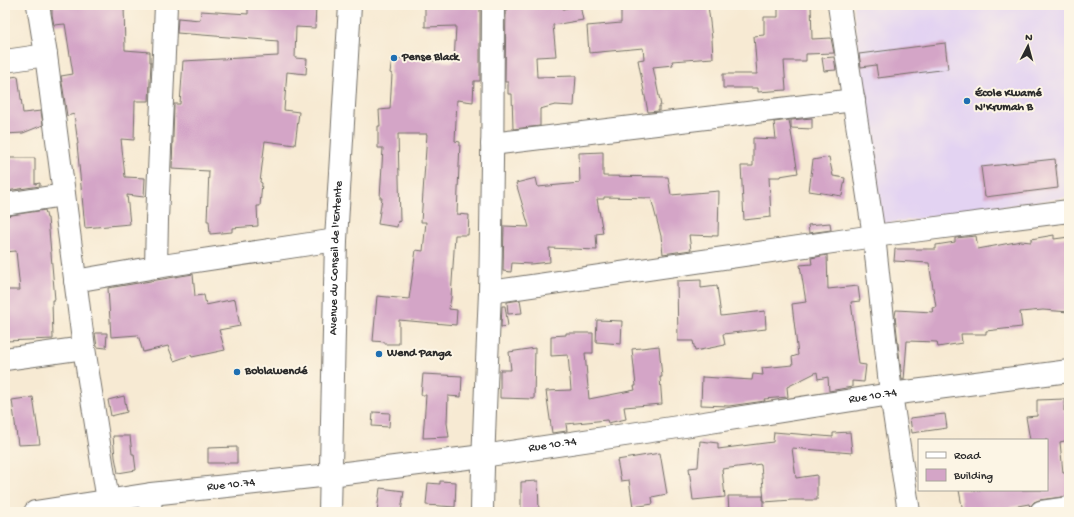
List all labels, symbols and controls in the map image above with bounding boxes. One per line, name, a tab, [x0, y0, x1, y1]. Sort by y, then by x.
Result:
north arrow	[1008, 26, 1048, 66]
text: N	[1025, 32, 1033, 44]
place label: Pense Black	[401, 51, 460, 65]
marker: Pense Black	[389, 53, 399, 63]
place label: École Kwamé N'Krumah B	[974, 87, 1043, 115]
marker: École Kwamé N'Krumah B	[962, 96, 972, 106]
street label: Avenue du Conseil de l'Entente	[327, 180, 347, 335]
place label: Wend Panga	[386, 347, 453, 361]
marker: Wend Panga	[374, 349, 384, 359]
place label: Boblawendé	[244, 365, 308, 379]
marker: Boblawendé	[232, 367, 242, 377]
street label: Rue 10.74	[848, 386, 898, 407]
street label: Rue 10.74	[528, 435, 578, 456]
legend	[918, 439, 1048, 491]
text: Road	[954, 450, 981, 464]
text: Building	[953, 470, 993, 484]
street label: Rue 10.74	[206, 476, 256, 495]

